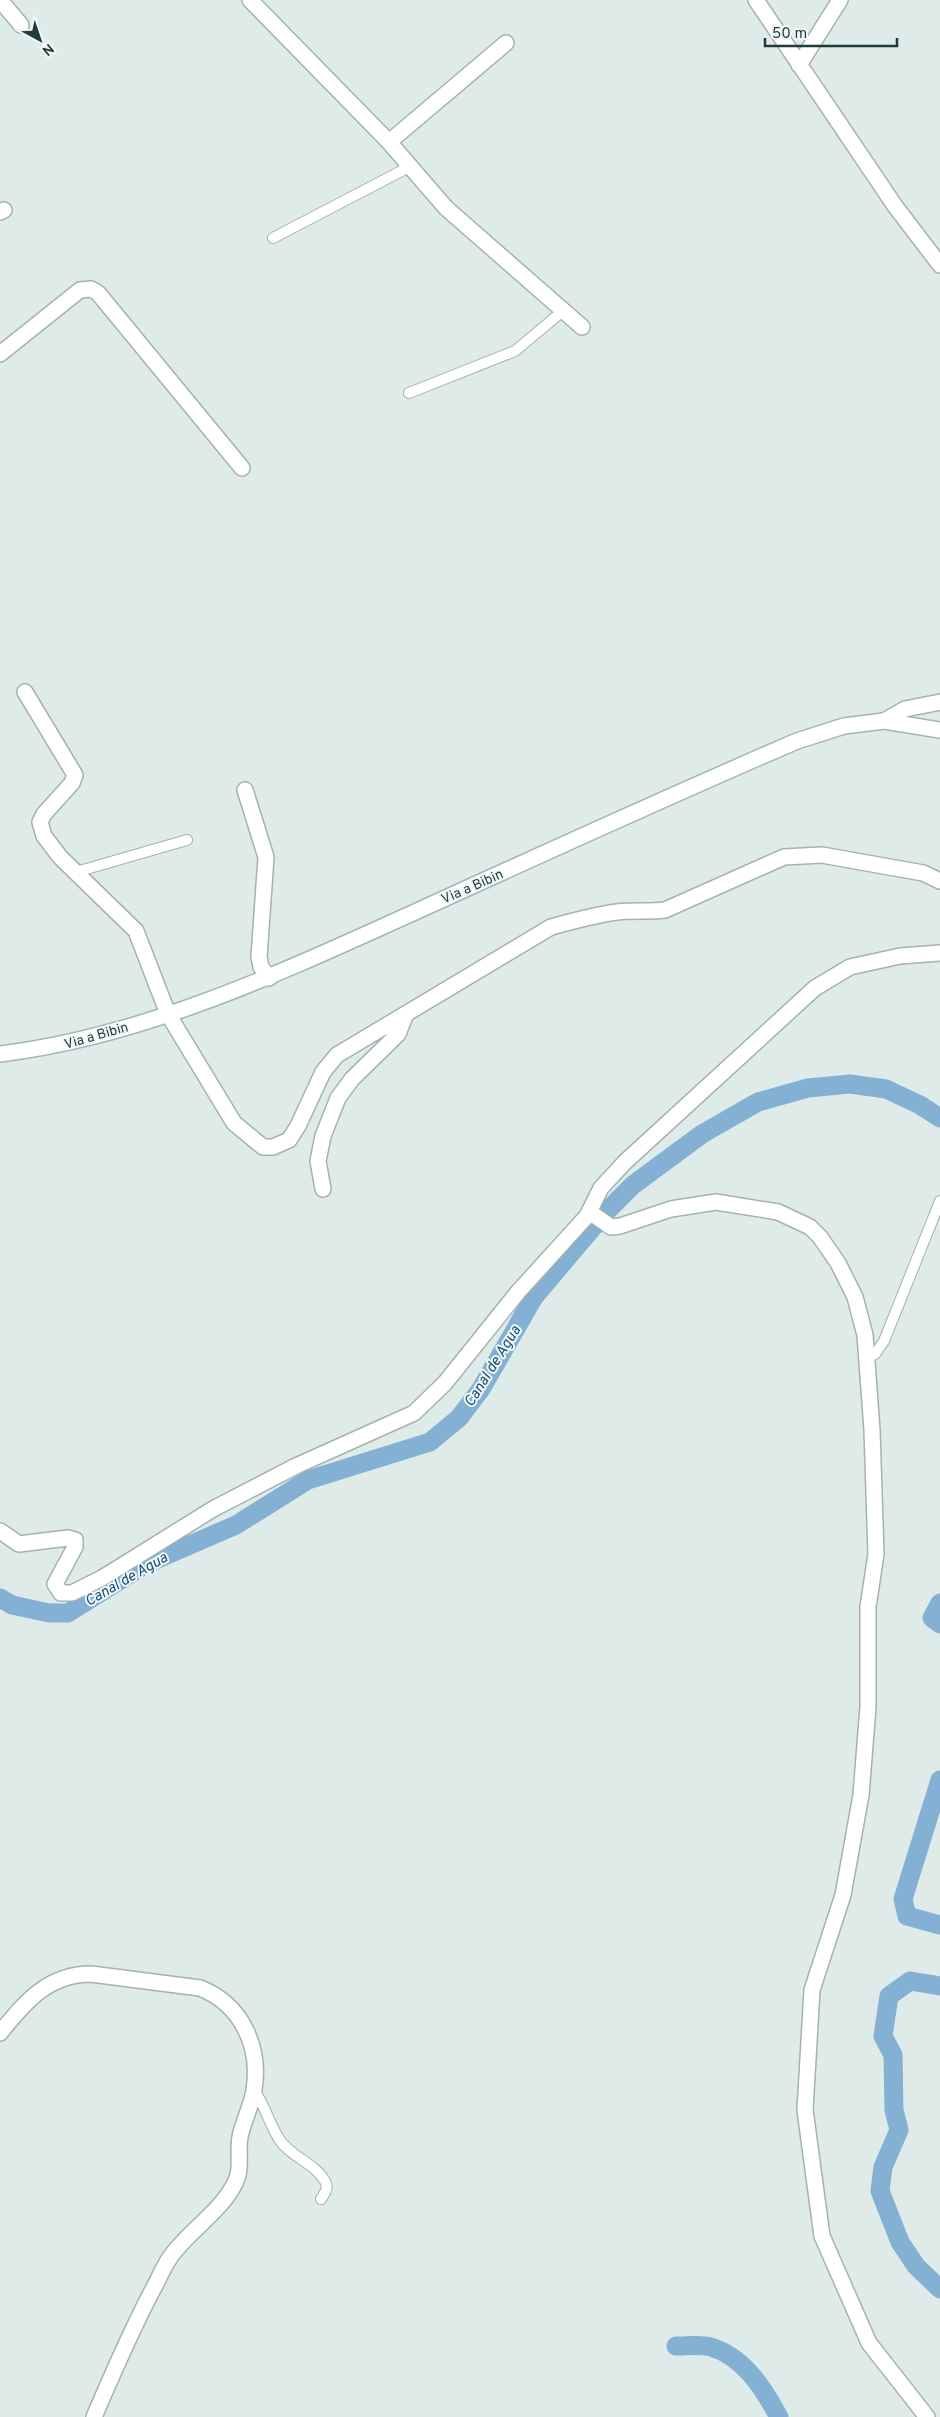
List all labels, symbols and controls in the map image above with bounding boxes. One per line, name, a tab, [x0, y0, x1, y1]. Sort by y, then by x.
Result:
north arrow	[15, 15, 65, 65]
scale bar	[765, 15, 898, 47]
text: 50 m	[772, 25, 807, 44]
text: N	[38, 39, 57, 59]
street label: Via a Bibin	[439, 866, 506, 909]
street label: Via a Bibin	[62, 1019, 131, 1054]
water label: Canal de Agua	[461, 1322, 526, 1411]
water label: Canal de Agua	[82, 1549, 172, 1612]

